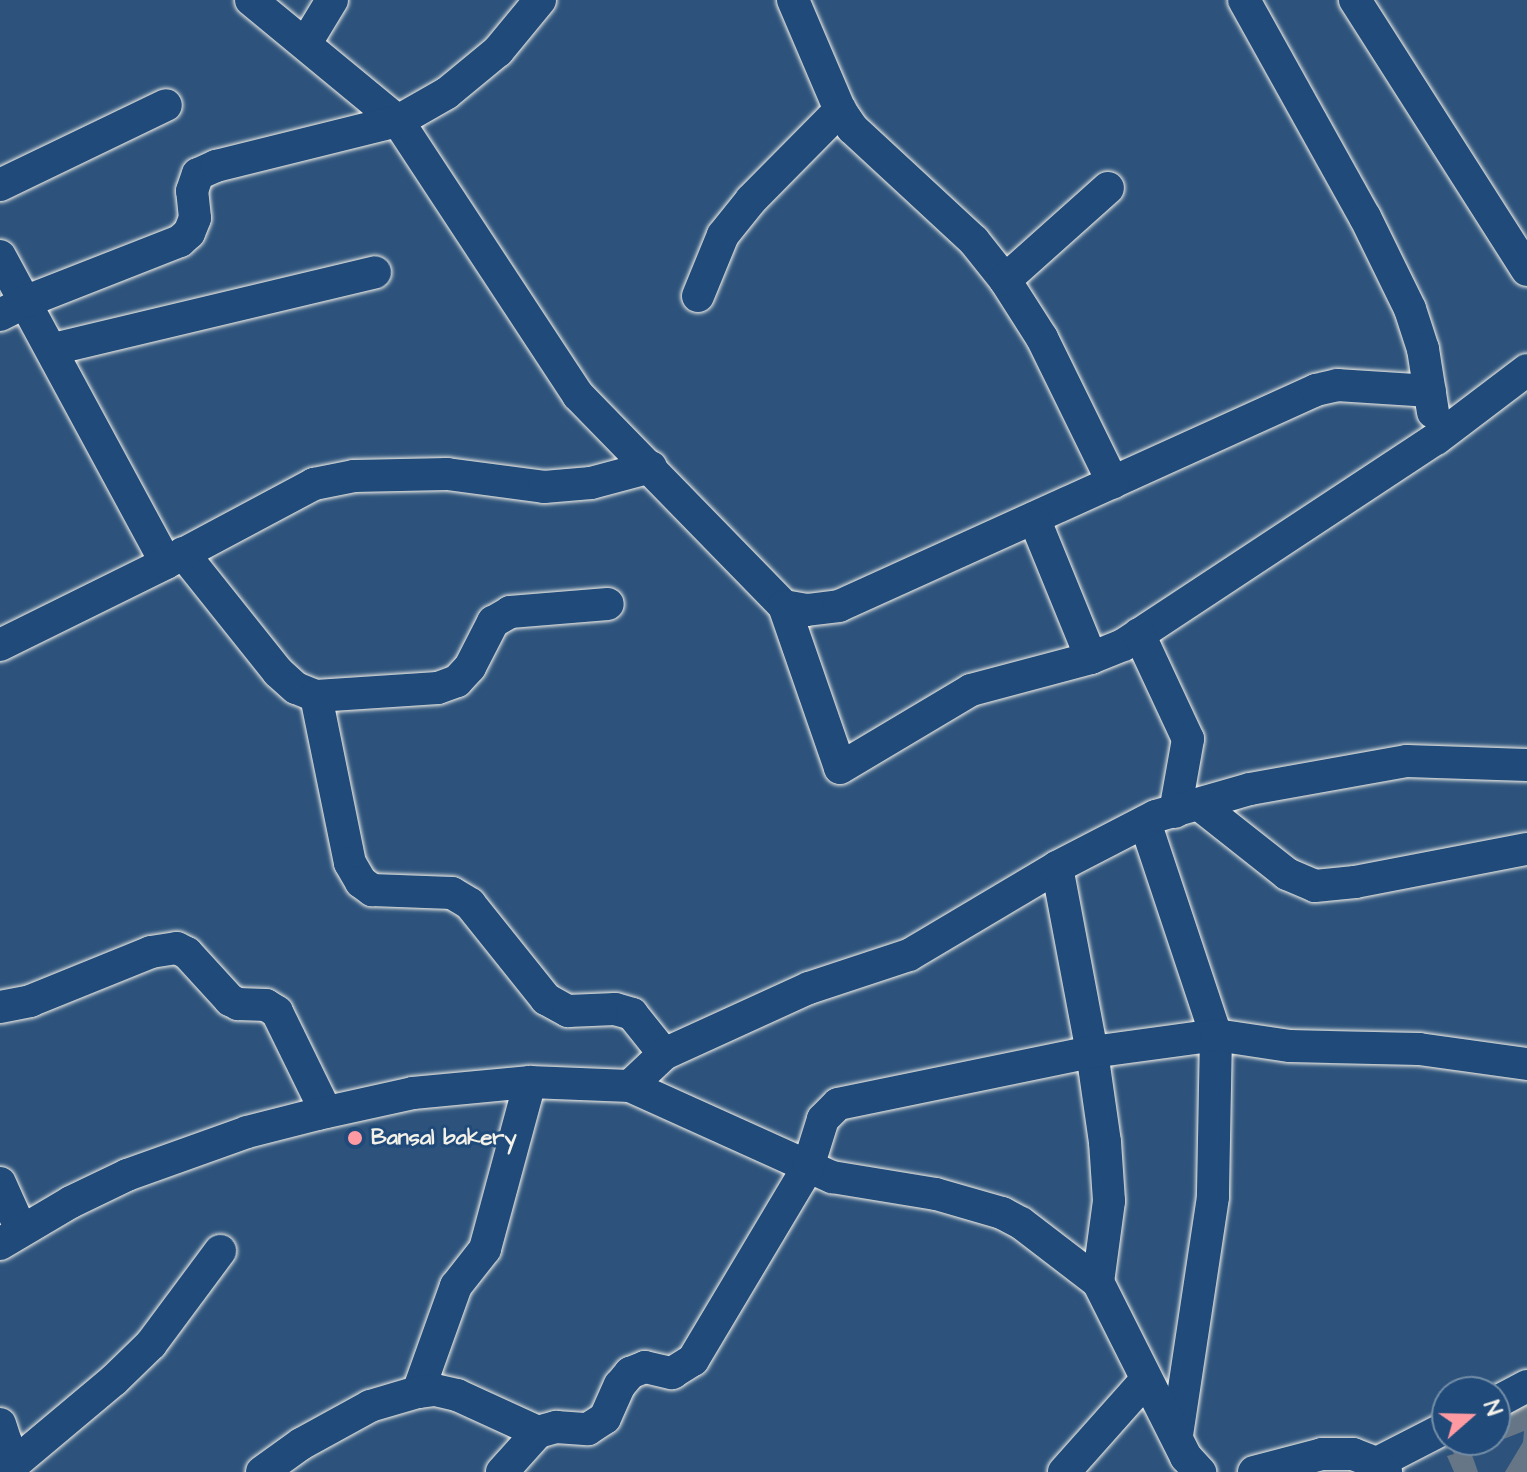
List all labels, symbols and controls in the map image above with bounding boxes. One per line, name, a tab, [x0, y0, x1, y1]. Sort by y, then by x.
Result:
place label: Bansal bakery	[371, 1125, 517, 1151]
marker: Bansal bakery	[346, 1129, 364, 1147]
north arrow	[1431, 1376, 1511, 1456]
text: N	[1475, 1397, 1509, 1420]

